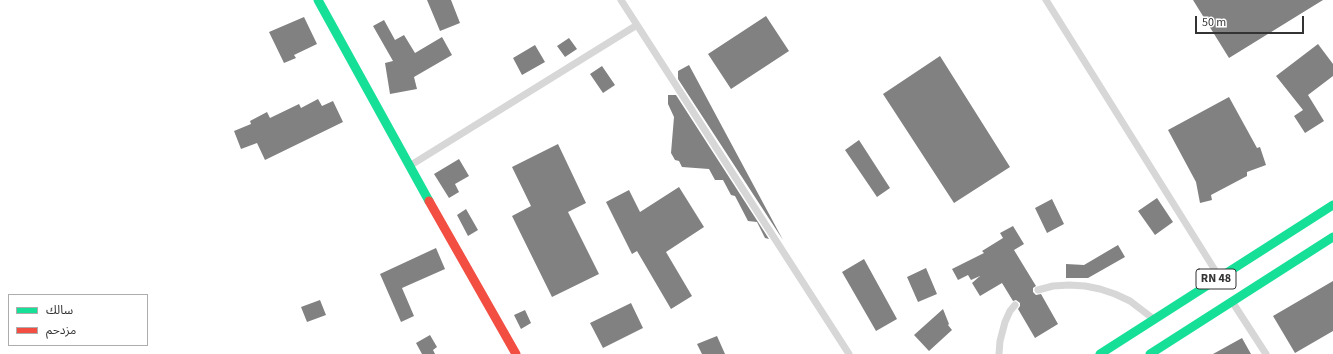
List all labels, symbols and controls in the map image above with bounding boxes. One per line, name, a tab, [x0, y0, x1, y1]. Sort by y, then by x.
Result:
scale bar	[1197, 8, 1306, 34]
text: 50 m	[1202, 14, 1226, 31]
road number: RN 48	[1196, 269, 1236, 289]
legend	[8, 294, 148, 346]
text: سالك	[46, 302, 73, 319]
text: مزدحم	[46, 322, 76, 339]

